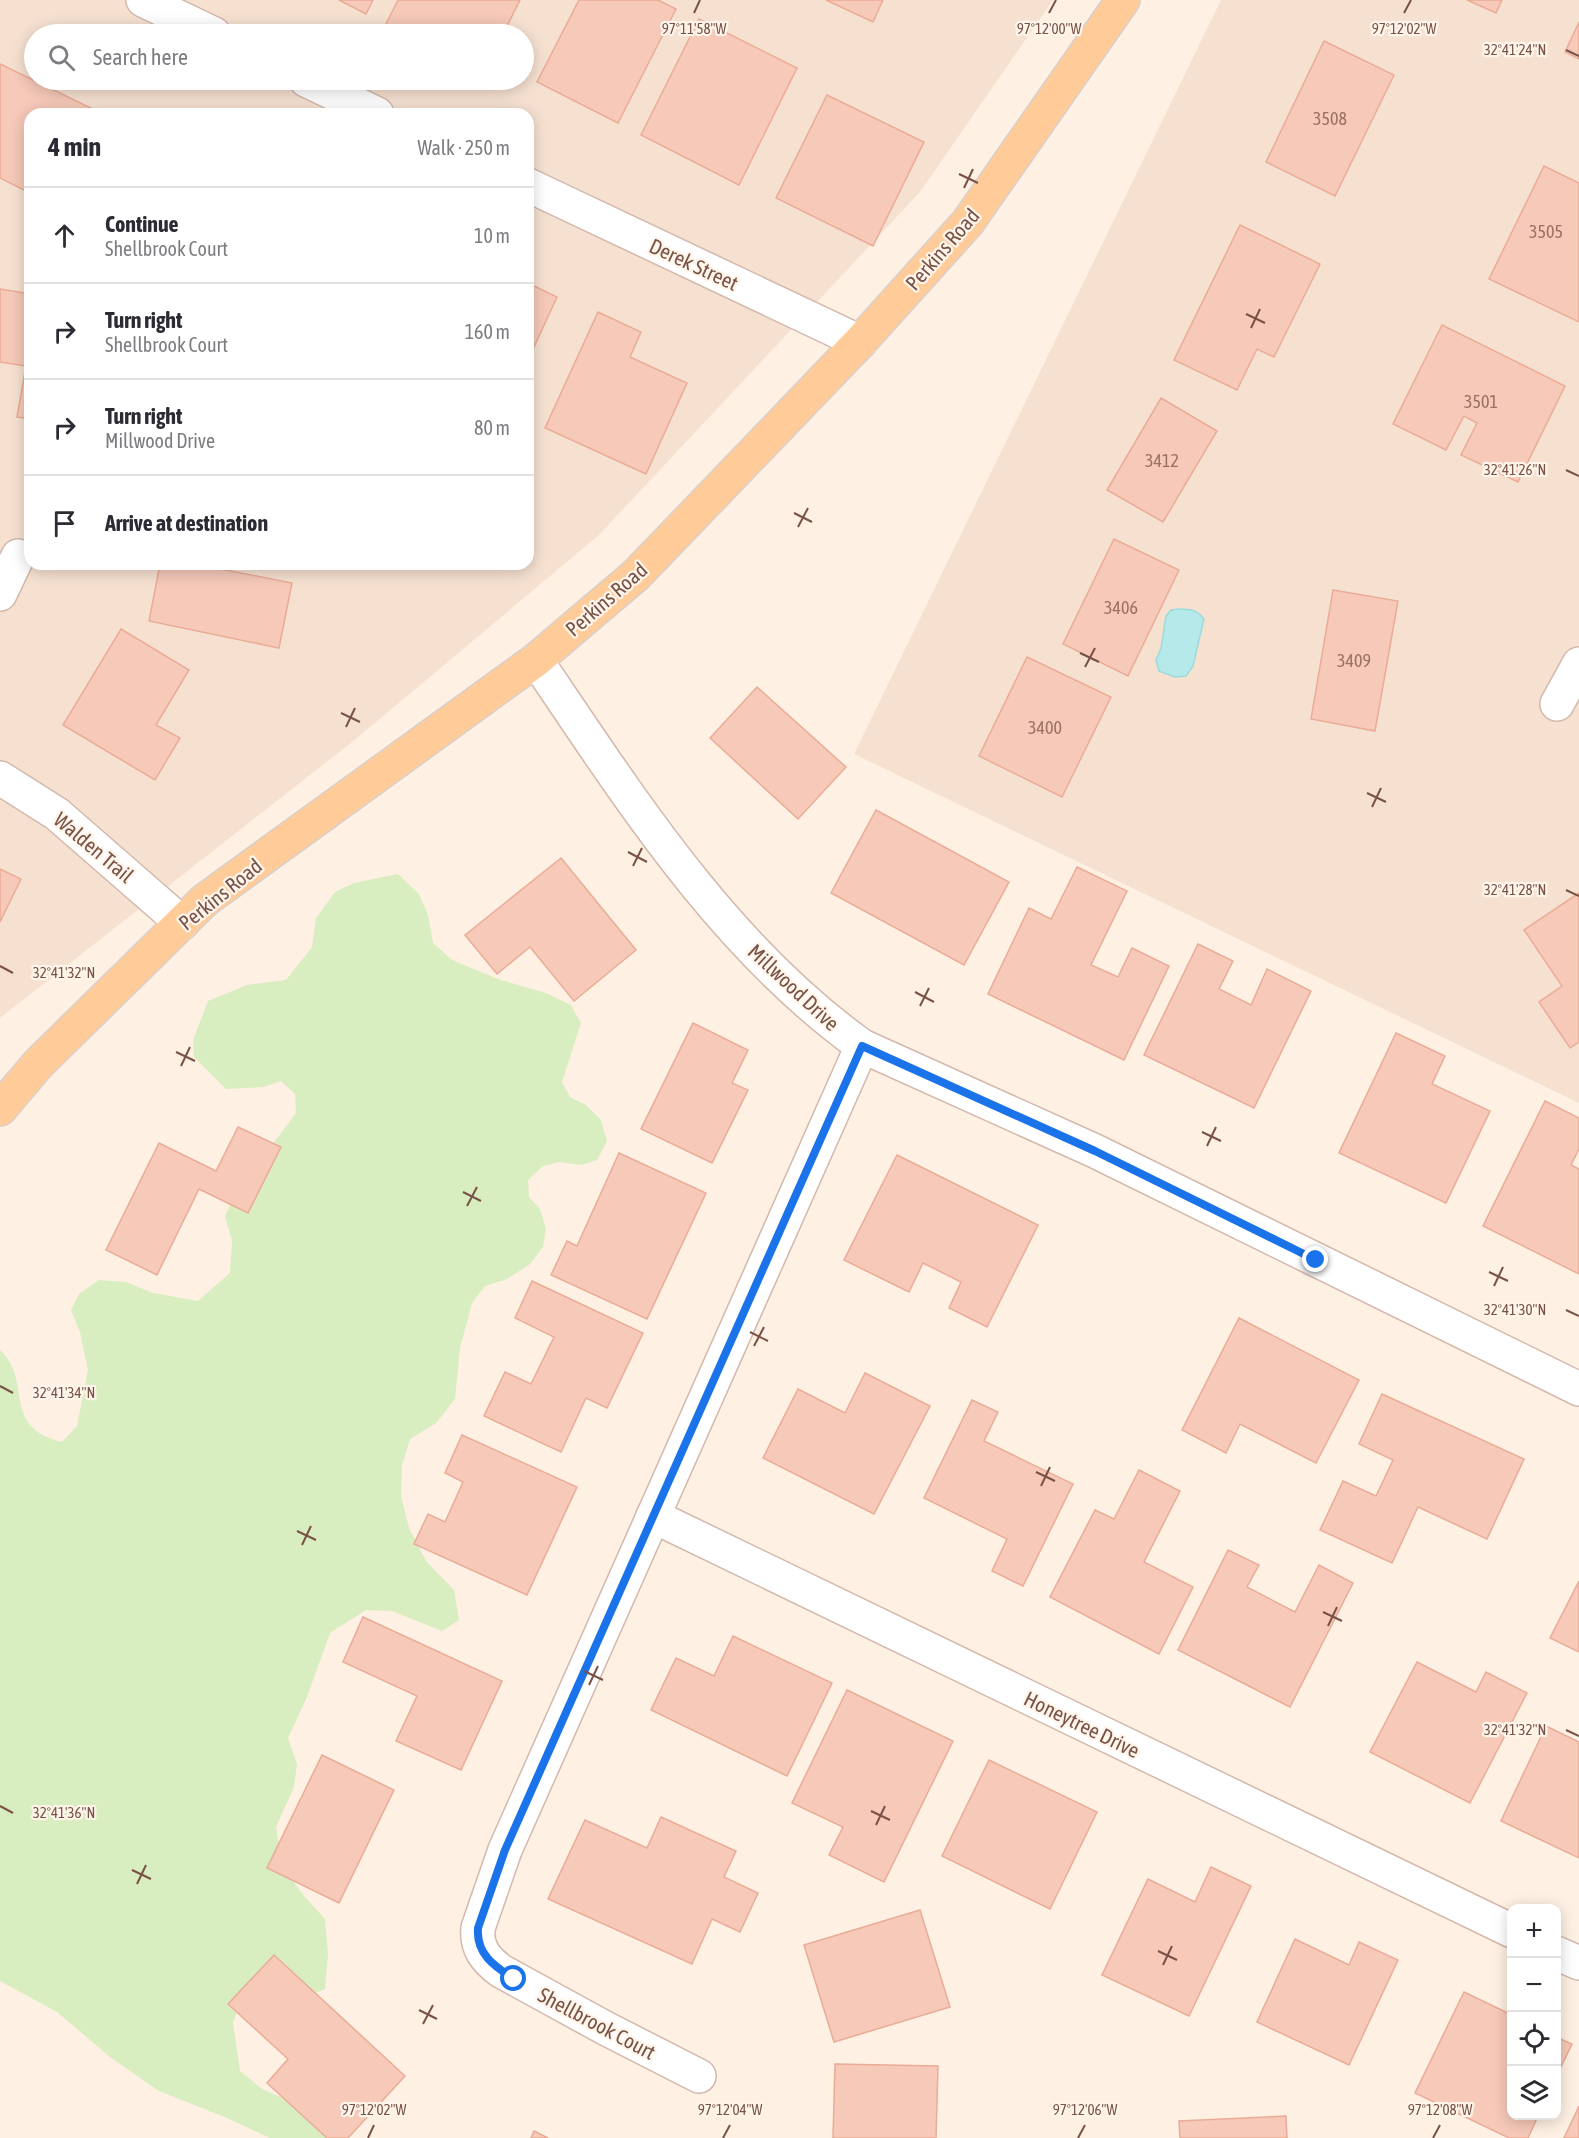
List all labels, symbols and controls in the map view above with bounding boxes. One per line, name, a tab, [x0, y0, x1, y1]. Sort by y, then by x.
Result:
text: 97°11'58"W	[662, 20, 726, 37]
text: 97°12'00"W	[1017, 20, 1081, 37]
text: 97°12'02"W	[1372, 20, 1436, 37]
search box	[24, 24, 534, 90]
icon: search	[45, 41, 78, 74]
text: 32°41'24"N	[1484, 41, 1546, 58]
text: Search here	[93, 44, 188, 70]
house number: 3508	[1313, 108, 1347, 129]
text: 4 min	[48, 132, 101, 162]
text: Walk · 250 m	[418, 136, 510, 159]
street label: Perkins Road	[900, 203, 984, 295]
text: Continue	[105, 211, 179, 237]
icon: ahead	[48, 219, 81, 252]
house number: 3505	[1529, 221, 1563, 242]
text: 10 m	[474, 224, 510, 247]
street label: Derek Street	[646, 233, 742, 295]
text: Shellbrook Court	[105, 237, 228, 260]
text: Turn right	[105, 307, 182, 333]
icon: right	[48, 315, 81, 348]
text: 160 m	[465, 320, 510, 343]
text: Shellbrook Court	[105, 333, 228, 356]
house number: 3501	[1464, 391, 1498, 412]
text: Turn right	[105, 403, 182, 429]
icon: right	[48, 411, 81, 444]
text: 80 m	[474, 416, 510, 439]
text: Millwood Drive	[105, 429, 215, 452]
house number: 3412	[1145, 450, 1179, 471]
text: 32°41'26"N	[1484, 461, 1546, 478]
icon: arrive	[48, 507, 81, 540]
text: Arrive at destination	[105, 510, 268, 536]
street label: Perkins Road	[560, 557, 652, 641]
house number: 3406	[1104, 597, 1138, 618]
house number: 3409	[1337, 650, 1371, 671]
house number: 3400	[1028, 717, 1062, 738]
street label: Walden Trail	[49, 807, 139, 887]
street label: Perkins Road	[174, 853, 266, 935]
text: 32°41'28"N	[1484, 881, 1546, 898]
street label: Millwood Drive	[744, 939, 844, 1035]
text: 32°41'32"N	[33, 964, 95, 981]
route end	[1302, 1246, 1328, 1272]
text: 32°41'30"N	[1484, 1301, 1546, 1318]
text: 32°41'34"N	[33, 1384, 95, 1401]
street label: Honeytree Drive	[1021, 1686, 1143, 1762]
text: 32°41'32"N	[1484, 1721, 1546, 1738]
text: 32°41'36"N	[33, 1804, 95, 1821]
map controls	[1507, 1904, 1561, 2120]
button: +	[1507, 1904, 1561, 1958]
button: −	[1507, 1958, 1561, 2012]
route start	[500, 1965, 526, 1991]
street label: Shellbrook Court	[534, 1982, 660, 2064]
button: locate	[1507, 2012, 1561, 2066]
button: layers	[1507, 2066, 1561, 2120]
text: 97°12'02"W	[342, 2101, 406, 2118]
text: 97°12'04"W	[698, 2101, 762, 2118]
text: 97°12'06"W	[1053, 2101, 1117, 2118]
text: 97°12'08"W	[1408, 2101, 1472, 2118]

